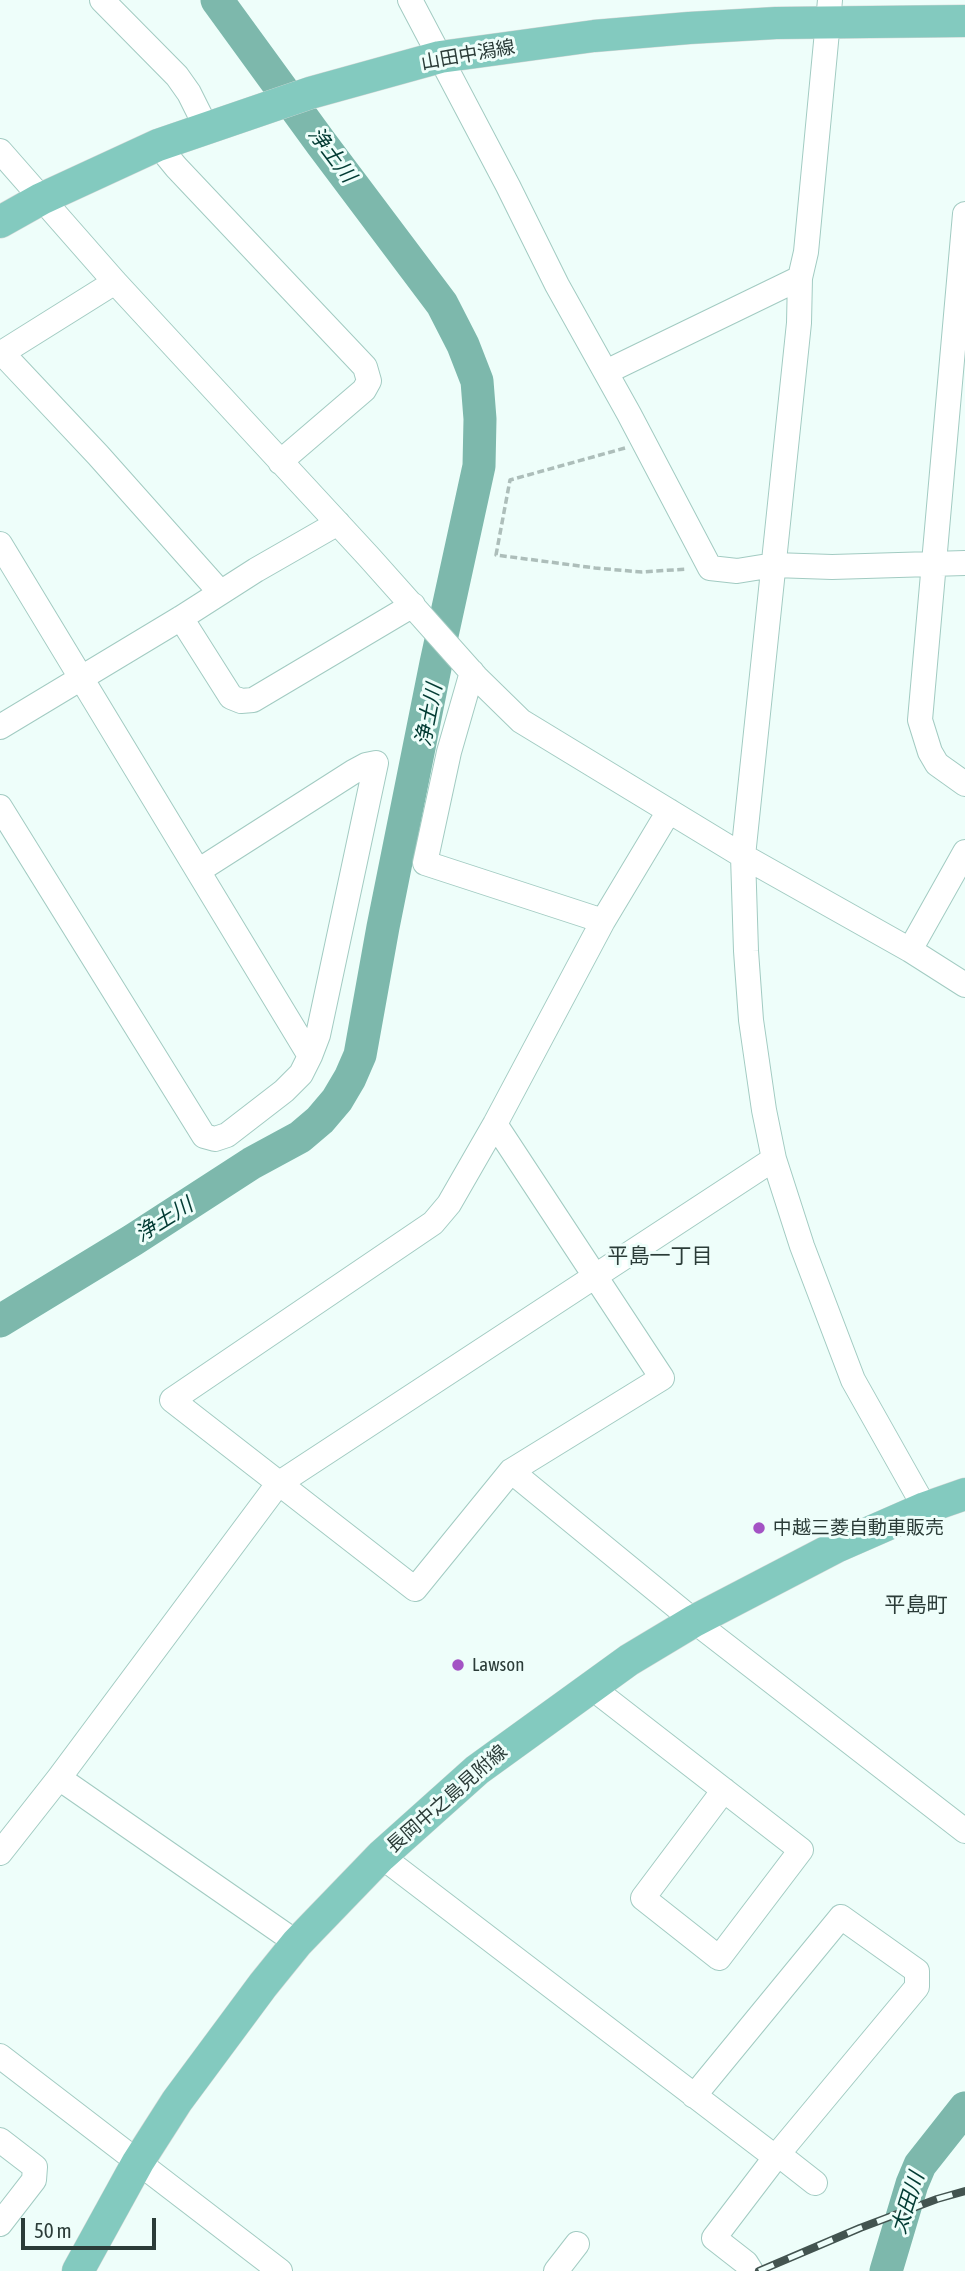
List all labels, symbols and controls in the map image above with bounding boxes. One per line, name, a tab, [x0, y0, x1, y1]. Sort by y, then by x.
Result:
street label: 山田中潟線	[419, 36, 517, 74]
water label: 浄土川	[303, 122, 361, 188]
water label: 浄土川	[411, 682, 447, 748]
water label: 浄土川	[131, 1193, 197, 1247]
district label: 平島一丁目	[608, 1243, 712, 1269]
place label: 中越三菱自動車販売	[773, 1517, 944, 1539]
marker: 中越三菱自動車販売	[751, 1520, 767, 1536]
district label: 平島町	[885, 1592, 947, 1618]
place label: Lawson	[472, 1654, 524, 1676]
marker: Lawson	[450, 1657, 466, 1673]
street label: 長岡中之島見附線	[382, 1741, 512, 1857]
water label: 太田川	[886, 2169, 930, 2237]
scale bar	[24, 2204, 159, 2248]
text: 50 m	[34, 2218, 72, 2242]

